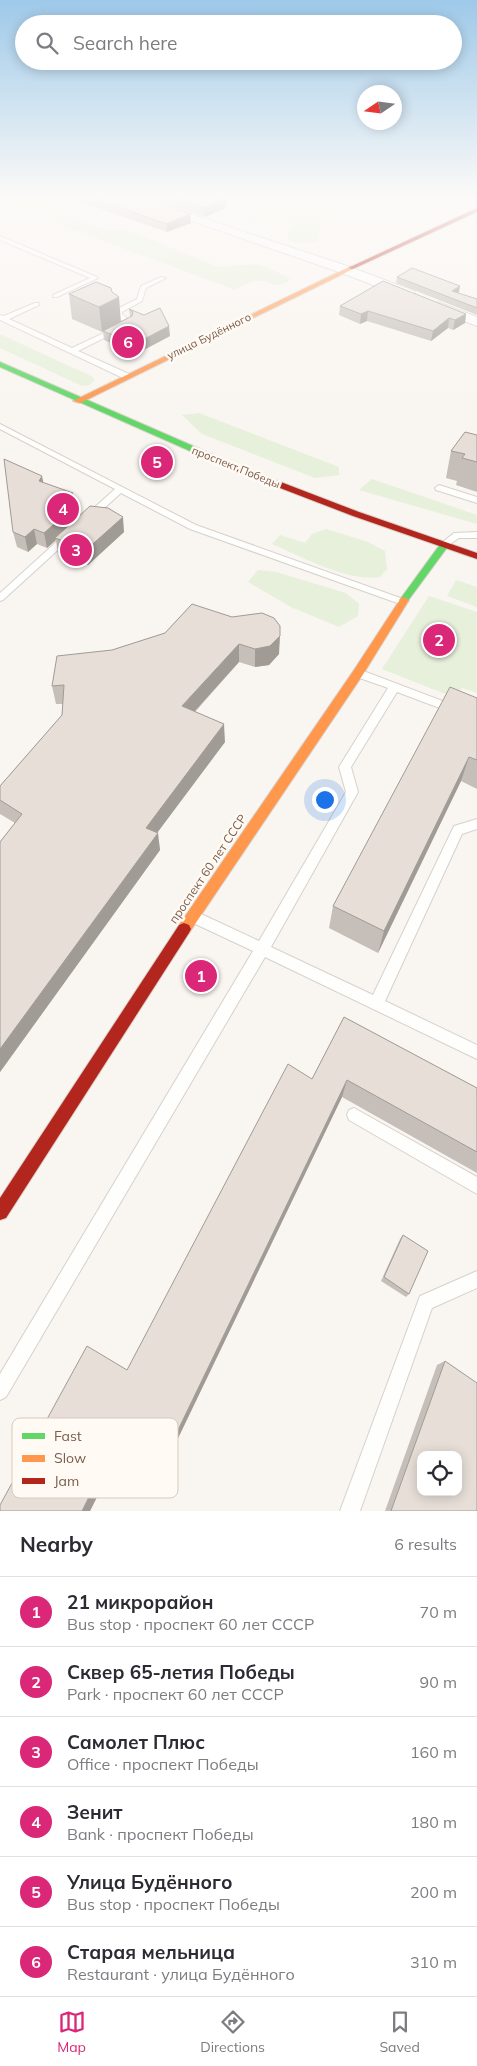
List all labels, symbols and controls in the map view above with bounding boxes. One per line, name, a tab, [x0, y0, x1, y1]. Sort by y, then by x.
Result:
search box	[15, 15, 462, 70]
icon: search	[33, 29, 61, 57]
text: Search here	[73, 31, 177, 55]
north arrow	[357, 85, 402, 130]
street label: улица Будённого	[165, 310, 253, 362]
pin: 6	[112, 323, 144, 361]
pin: 5	[141, 443, 173, 481]
street label: проспект Победы	[190, 443, 282, 491]
pin: 4	[47, 490, 79, 528]
pin: 3	[60, 531, 92, 569]
pin: 2	[423, 621, 455, 659]
your location	[312, 787, 338, 813]
street label: проспект 60 лет СССР	[165, 811, 250, 926]
pin: 1	[185, 957, 217, 995]
legend	[12, 1418, 178, 1498]
text: Fast	[54, 1427, 82, 1445]
text: Slow	[54, 1449, 86, 1467]
map controls	[417, 1451, 462, 1496]
button: locate	[417, 1451, 462, 1496]
text: Jam	[54, 1472, 79, 1490]
text: Nearby	[20, 1531, 93, 1557]
text: 6 results	[394, 1534, 457, 1554]
text: 21 микрорайон	[67, 1590, 213, 1614]
text: 1	[31, 1602, 41, 1622]
text: 70 m	[420, 1602, 457, 1622]
text: Bus stop · проспект 60 лет СССР	[67, 1614, 314, 1634]
text: Сквер 65-летия Победы	[67, 1660, 295, 1684]
text: 2	[31, 1672, 41, 1692]
text: 90 m	[420, 1672, 457, 1692]
text: Park · проспект 60 лет СССР	[67, 1684, 284, 1704]
text: Самолет Плюс	[67, 1730, 205, 1754]
text: 3	[31, 1742, 41, 1762]
text: 160 m	[410, 1742, 457, 1762]
text: Office · проспект Победы	[67, 1754, 259, 1774]
text: Зенит	[67, 1800, 123, 1824]
text: 4	[31, 1812, 41, 1832]
text: 180 m	[410, 1812, 457, 1832]
text: Bank · проспект Победы	[67, 1824, 254, 1844]
text: Улица Будённого	[67, 1870, 232, 1894]
text: 5	[31, 1882, 41, 1902]
text: 200 m	[410, 1882, 457, 1902]
text: Bus stop · проспект Победы	[67, 1894, 280, 1914]
text: Старая мельница	[67, 1940, 235, 1964]
text: 6	[31, 1952, 41, 1972]
text: 310 m	[410, 1952, 457, 1972]
text: Restaurant · улица Будённого	[67, 1964, 295, 1984]
tab: Map	[57, 2008, 86, 2056]
tab: Directions	[200, 2008, 265, 2056]
tab: Saved	[379, 2008, 420, 2056]

